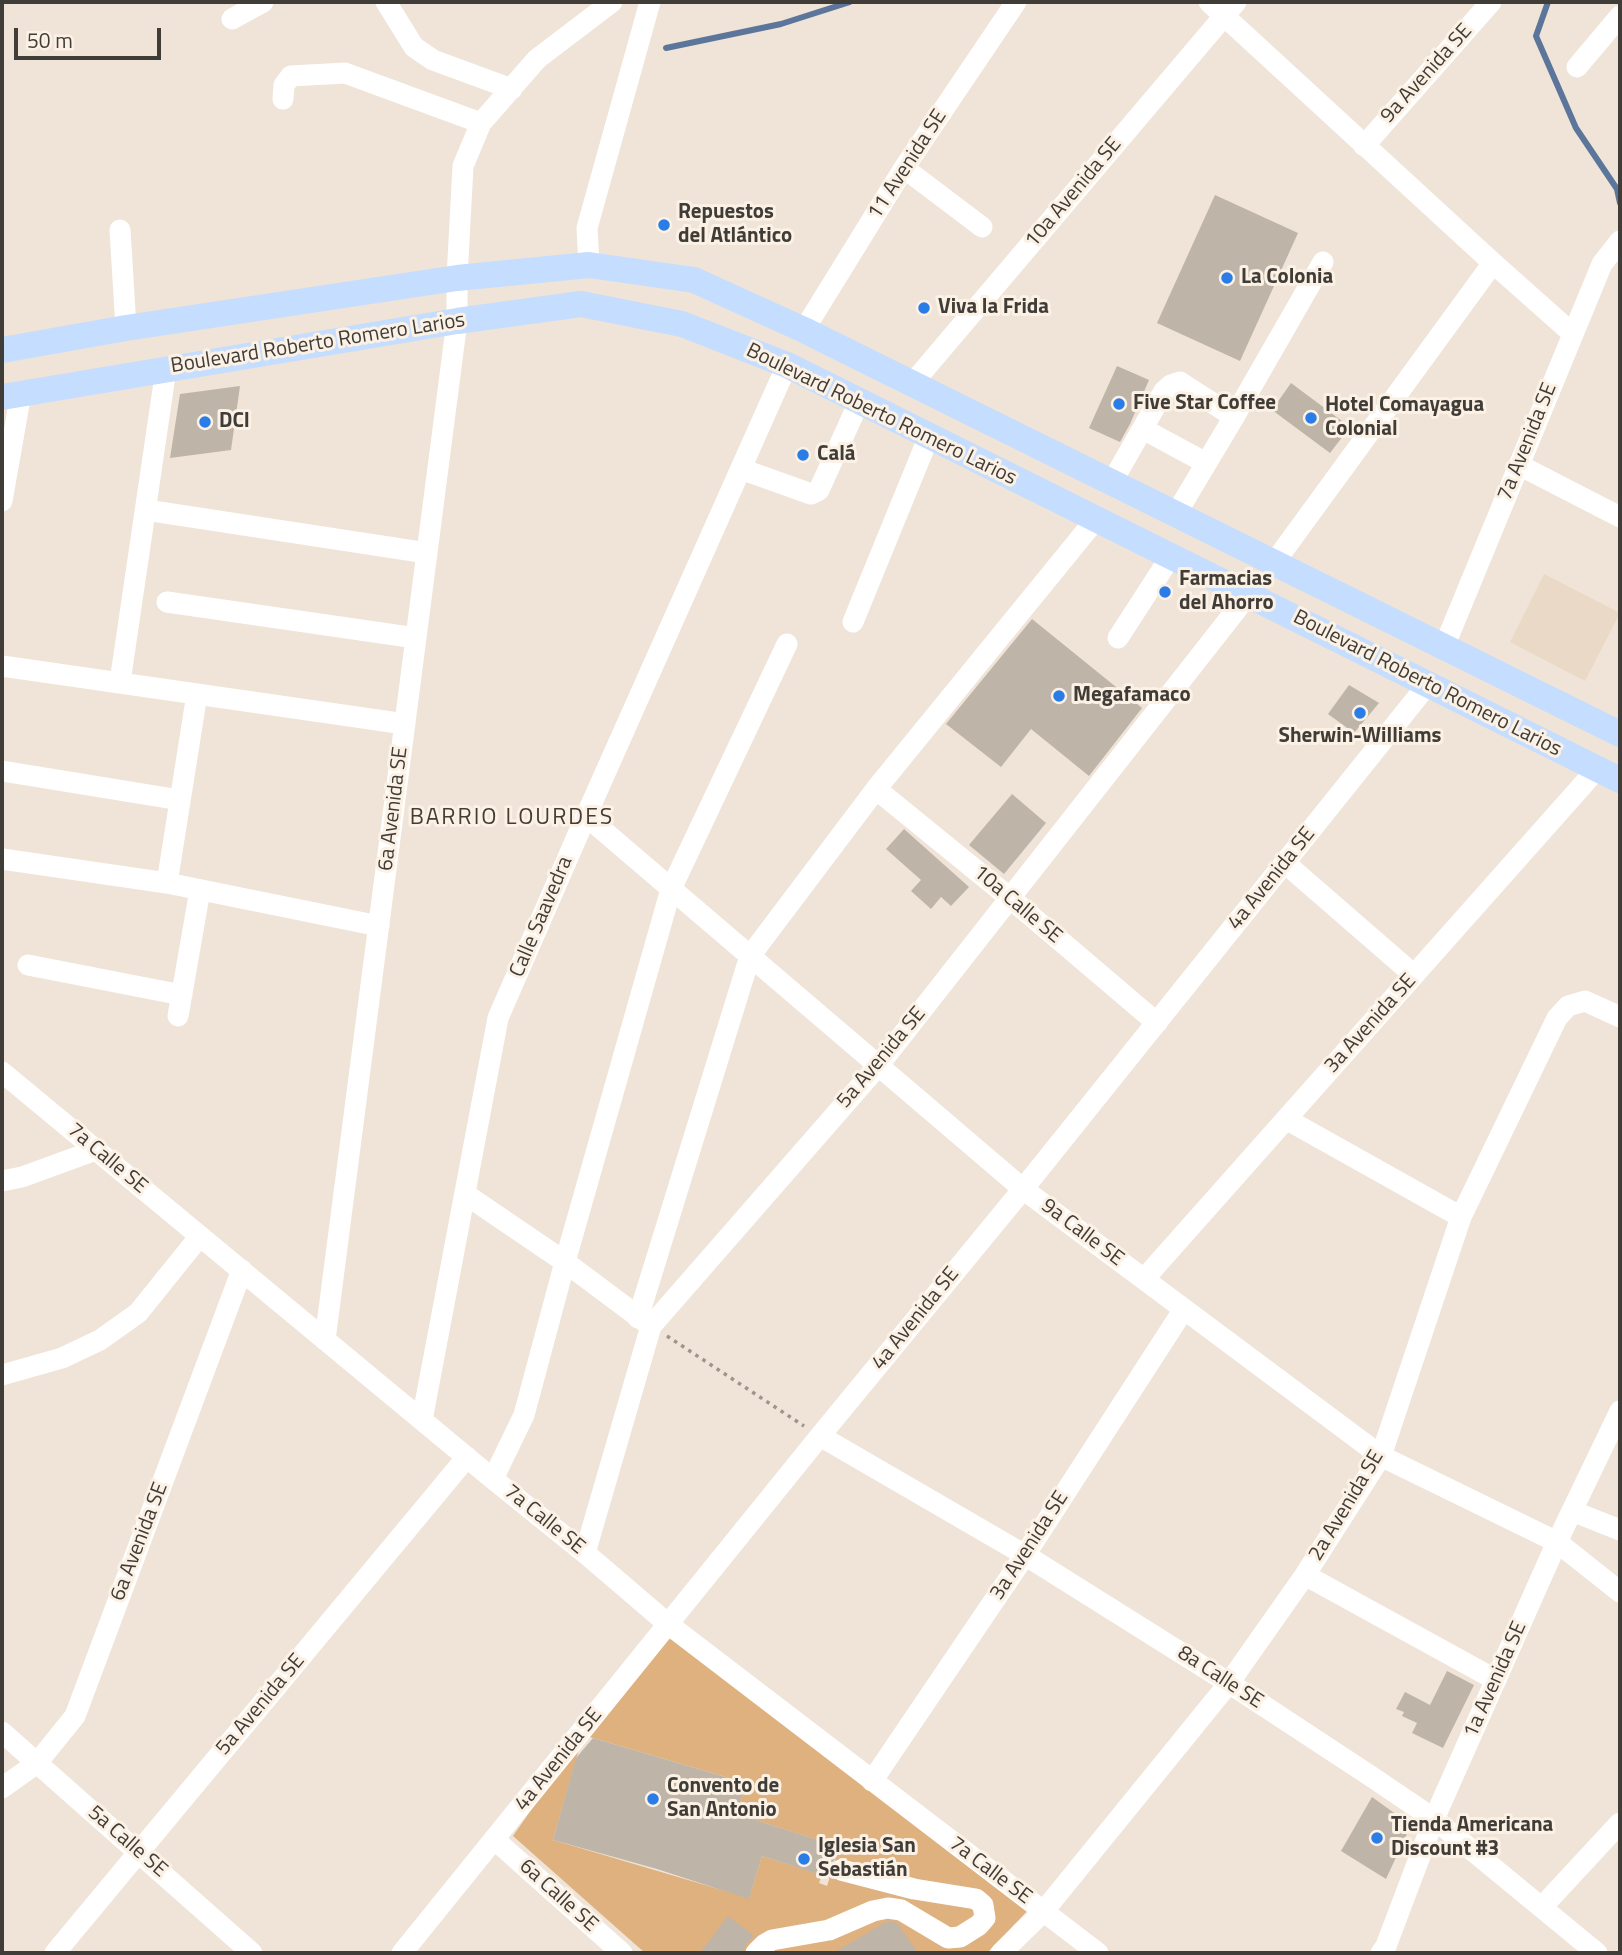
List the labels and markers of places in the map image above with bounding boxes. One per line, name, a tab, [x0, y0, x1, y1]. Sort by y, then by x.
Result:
place label: Repuestos del Atlántico	[678, 200, 792, 250]
marker: Repuestos del Atlántico	[656, 217, 672, 233]
place label: La Colonia	[1241, 265, 1333, 291]
marker: La Colonia	[1219, 270, 1235, 286]
place label: Viva la Frida	[938, 295, 1049, 321]
marker: Viva la Frida	[916, 300, 932, 316]
place label: Five Star Coffee	[1133, 391, 1276, 417]
place label: Hotel Comayagua Colonial	[1325, 393, 1484, 443]
marker: Five Star Coffee	[1111, 396, 1127, 412]
place label: DCI	[219, 409, 250, 435]
marker: Hotel Comayagua Colonial	[1303, 410, 1319, 426]
marker: DCI	[197, 414, 213, 430]
place label: Calá	[817, 442, 856, 468]
marker: Calá	[795, 447, 811, 463]
place label: Farmacias del Ahorro	[1179, 567, 1274, 617]
marker: Farmacias del Ahorro	[1157, 584, 1173, 600]
place label: Megafamaco	[1073, 683, 1191, 709]
marker: Megafamaco	[1051, 688, 1067, 704]
marker: Sherwin-Williams	[1352, 705, 1368, 721]
place label: Sherwin-Williams	[1278, 724, 1442, 750]
place label: Convento de San Antonio	[667, 1774, 779, 1824]
marker: Convento de San Antonio	[645, 1791, 661, 1807]
place label: Tienda Americana Discount #3	[1391, 1813, 1553, 1863]
marker: Tienda Americana Discount #3	[1369, 1830, 1385, 1846]
place label: Iglesia San Sebastián	[818, 1834, 916, 1884]
marker: Iglesia San Sebastián	[796, 1851, 812, 1867]

